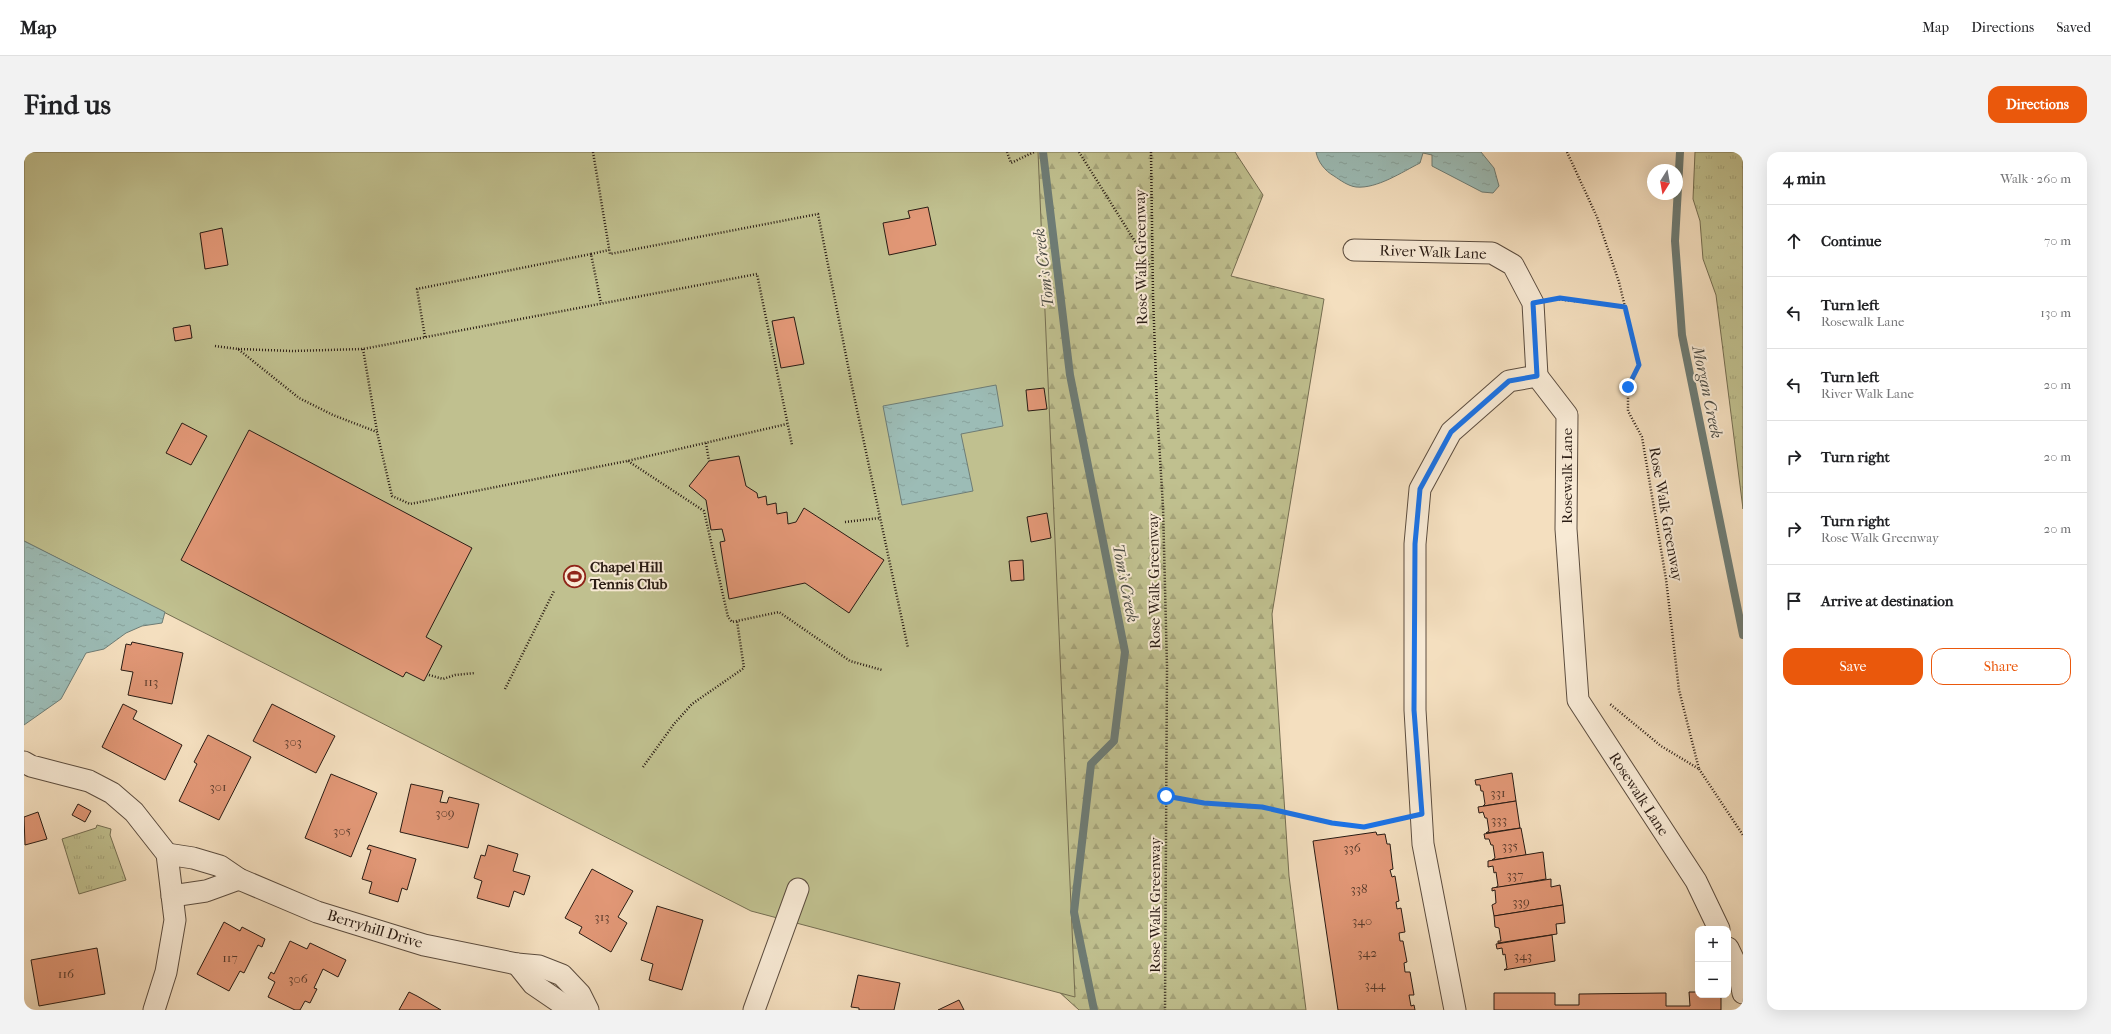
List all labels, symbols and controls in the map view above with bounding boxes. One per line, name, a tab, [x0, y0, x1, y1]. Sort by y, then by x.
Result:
text: Map	[20, 17, 56, 39]
text: Map	[1922, 19, 1949, 36]
text: Directions	[1971, 19, 2034, 36]
text: Saved	[2056, 19, 2091, 36]
button: Directions	[1988, 86, 2087, 123]
text: Find us	[24, 88, 111, 121]
north arrow	[1647, 164, 1683, 200]
text: 4 min	[1783, 168, 1826, 188]
text: Walk · 260 m	[2000, 171, 2071, 186]
street label: Rose Walk Greenway	[1131, 188, 1151, 325]
water label: Tom's Creek	[1029, 227, 1058, 309]
icon: ahead	[1783, 230, 1805, 252]
text: Continue	[1821, 232, 1881, 250]
text: 70 m	[2044, 233, 2071, 248]
street label: River Walk Lane	[1379, 241, 1487, 263]
text: Turn left	[1821, 296, 1879, 314]
icon: left	[1783, 302, 1805, 324]
text: 130 m	[2040, 305, 2071, 320]
text: Rosewalk Lane	[1821, 314, 1904, 329]
water label: Morgan Creek	[1688, 343, 1727, 440]
text: Turn left	[1821, 368, 1879, 386]
icon: left	[1783, 374, 1805, 396]
text: 20 m	[2044, 377, 2071, 392]
route end	[1619, 378, 1637, 396]
text: River Walk Lane	[1821, 386, 1914, 401]
street label: Rosewalk Lane	[1558, 427, 1576, 524]
street label: Rose Walk Greenway	[1645, 445, 1687, 584]
icon: right	[1783, 446, 1805, 468]
text: Turn right	[1821, 448, 1890, 466]
text: 20 m	[2044, 449, 2071, 464]
street label: Rose Walk Greenway	[1144, 512, 1164, 649]
text: Turn right	[1821, 512, 1890, 530]
icon: right	[1783, 518, 1805, 540]
text: 20 m	[2044, 521, 2071, 536]
text: Rose Walk Greenway	[1821, 530, 1939, 545]
water label: Tom's Creek	[1109, 542, 1142, 624]
place label: Chapel Hill Tennis Club	[589, 558, 667, 593]
sports icon: Chapel Hill Tennis Club	[562, 563, 588, 589]
icon: arrive	[1783, 590, 1805, 612]
text: Arrive at destination	[1821, 592, 1953, 610]
button: Save	[1783, 648, 1923, 685]
button: Share	[1931, 648, 2071, 685]
house number: 113	[144, 674, 158, 689]
house number: 303	[284, 734, 302, 749]
street label: Rosewalk Lane	[1605, 749, 1673, 840]
house number: 301	[209, 779, 227, 794]
house number: 331	[1490, 785, 1506, 800]
route start	[1157, 787, 1175, 805]
house number: 309	[435, 805, 455, 820]
house number: 333	[1491, 812, 1507, 827]
house number: 305	[333, 823, 351, 838]
street label: Rose Walk Greenway	[1146, 836, 1164, 973]
house number: 335	[1502, 838, 1519, 853]
house number: 336	[1343, 840, 1362, 855]
house number: 337	[1507, 867, 1523, 882]
house number: 338	[1350, 881, 1368, 896]
house number: 339	[1512, 894, 1530, 909]
street label: Berryhill Drive	[325, 906, 425, 952]
house number: 313	[594, 909, 610, 924]
house number: 340	[1352, 913, 1372, 928]
map controls	[1695, 926, 1731, 998]
button: +	[1695, 926, 1731, 962]
house number: 342	[1357, 945, 1377, 960]
house number: 343	[1514, 948, 1532, 963]
house number: 117	[222, 950, 238, 965]
button: −	[1695, 962, 1731, 998]
house number: 116	[58, 966, 75, 981]
house number: 306	[288, 971, 309, 986]
house number: 344	[1365, 977, 1386, 992]

